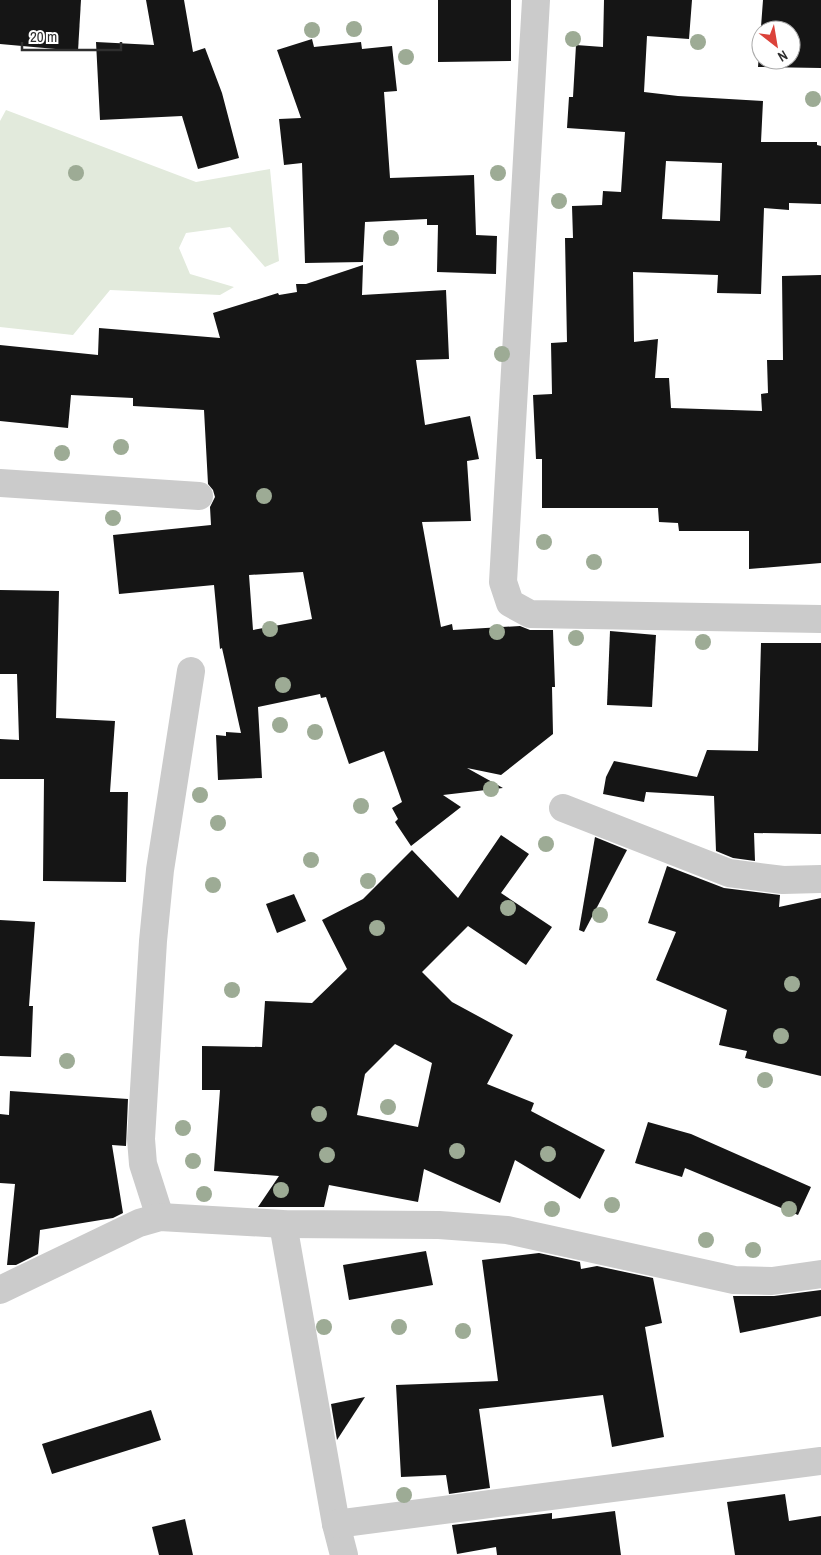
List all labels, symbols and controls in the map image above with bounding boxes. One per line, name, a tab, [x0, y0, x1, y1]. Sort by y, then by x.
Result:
scale bar	[22, 20, 121, 52]
north arrow	[751, 20, 801, 70]
text: 20 m	[30, 26, 57, 47]
text: N	[775, 46, 791, 66]

